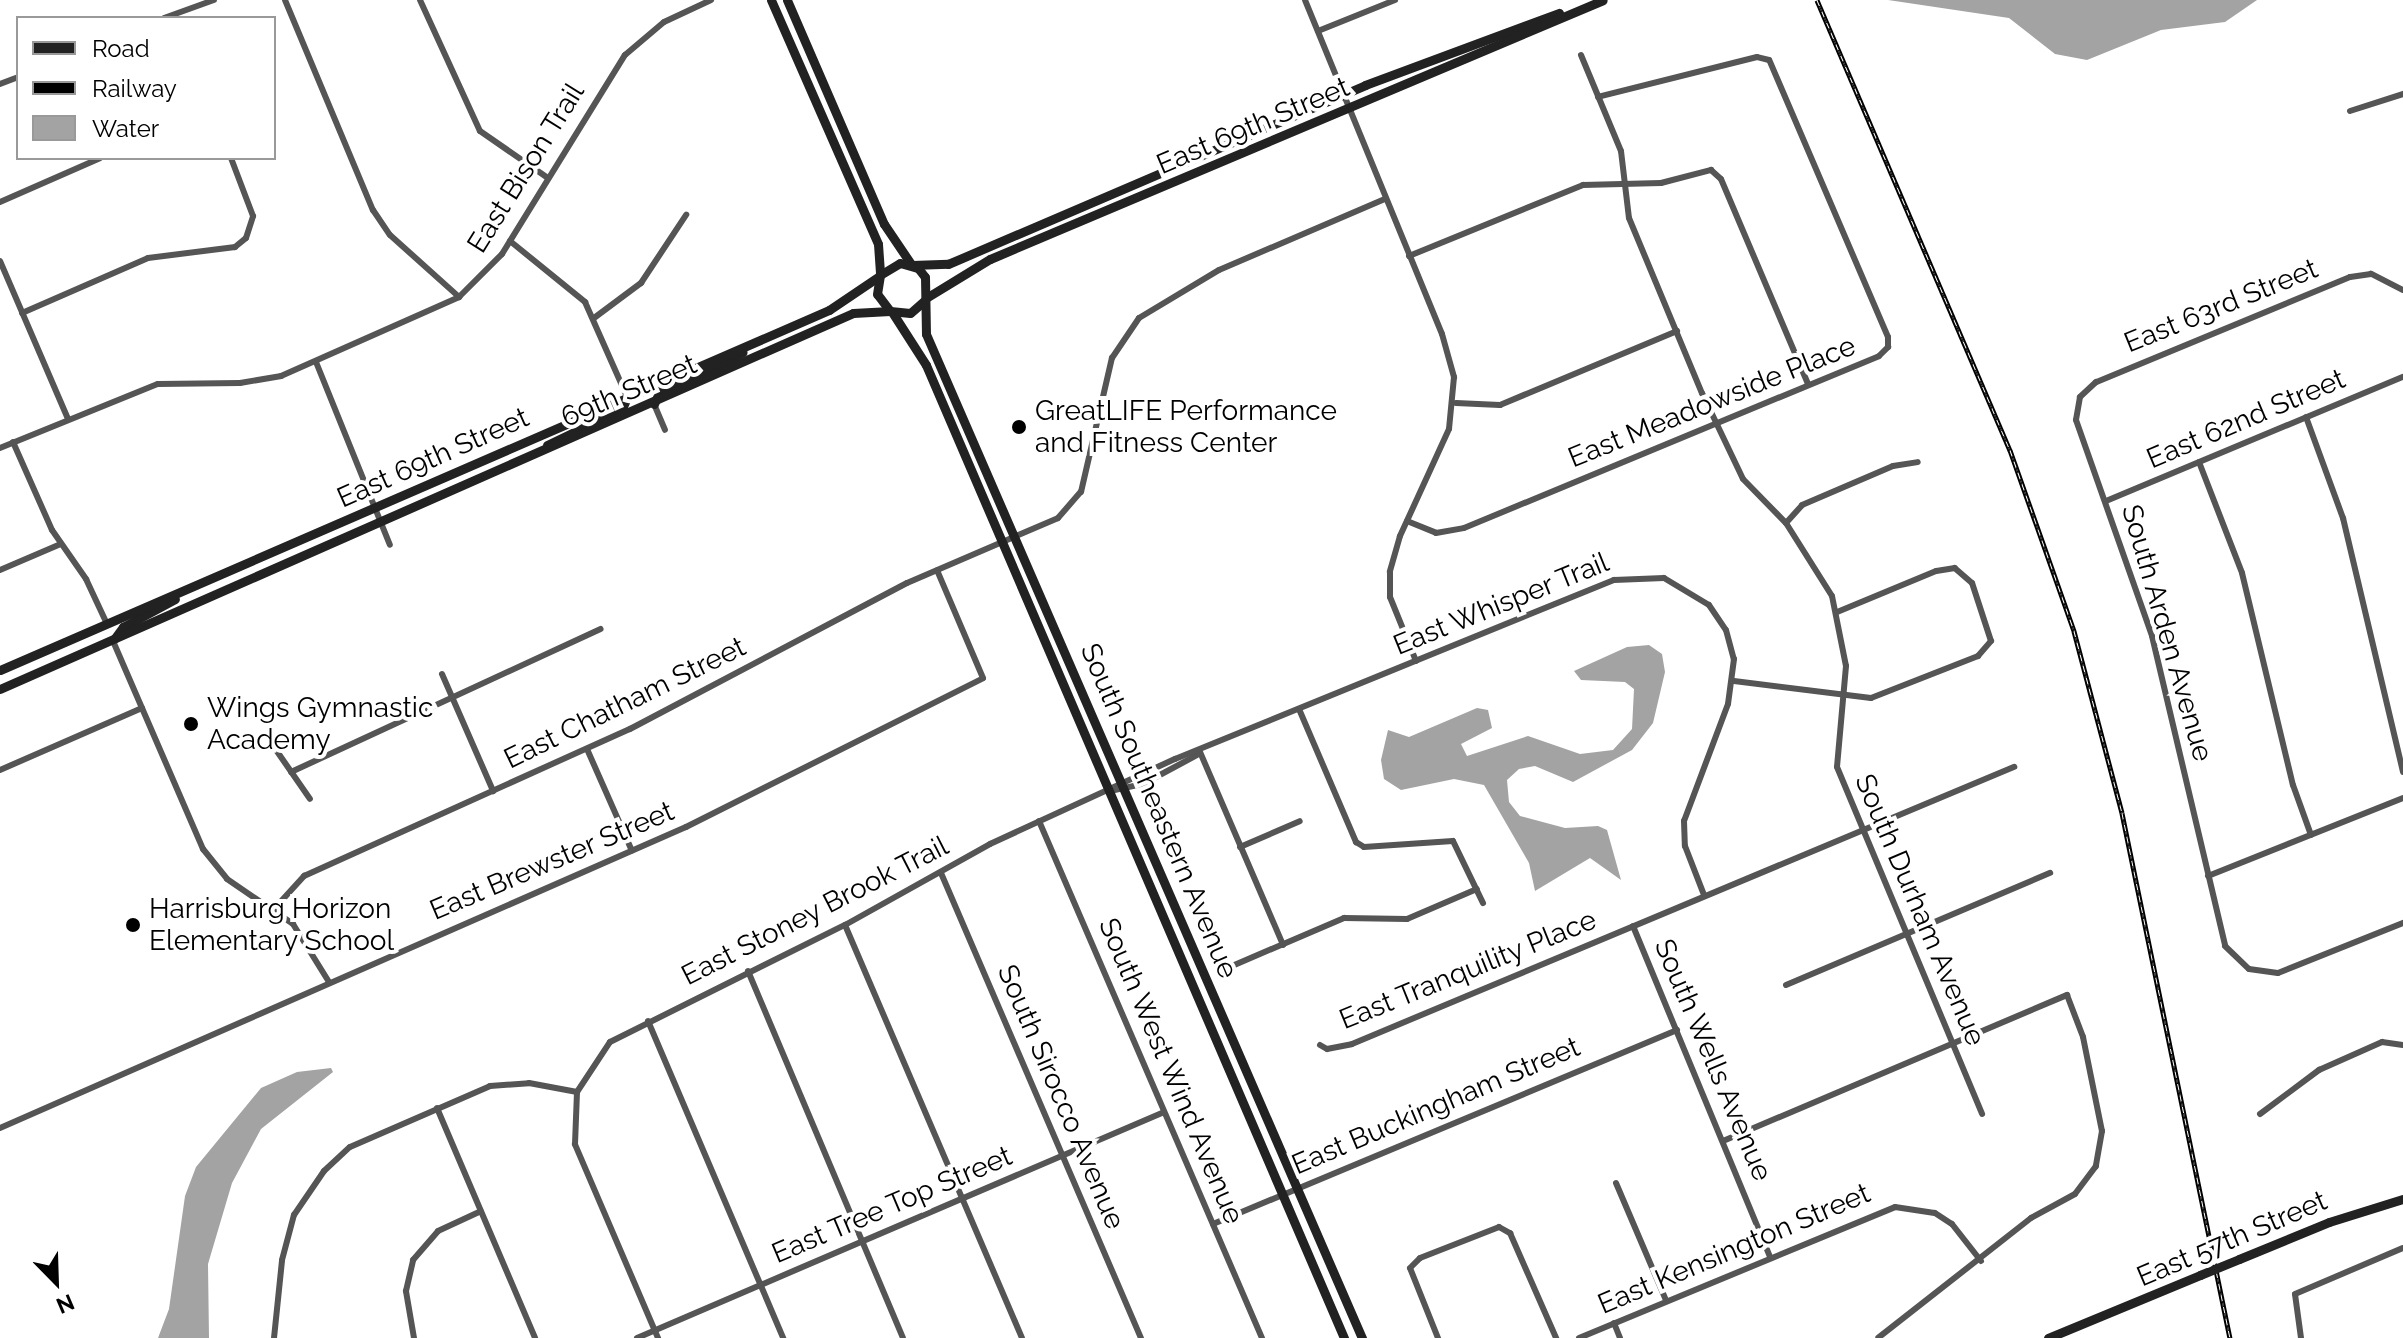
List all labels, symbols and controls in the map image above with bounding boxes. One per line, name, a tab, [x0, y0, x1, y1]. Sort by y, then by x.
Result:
legend	[16, 16, 276, 160]
text: Road	[92, 34, 150, 63]
street label: East 69th Street	[1152, 70, 1354, 182]
text: Railway	[92, 74, 177, 103]
street label: East Bison Trail	[460, 77, 592, 259]
text: Water	[92, 114, 159, 143]
street label: East 63rd Street	[2119, 252, 2323, 360]
street label: East Meadowside Place	[1563, 329, 1861, 475]
street label: 69th Street	[556, 347, 702, 435]
street label: East 62nd Street	[2142, 362, 2350, 476]
place label: GreatLIFE Performance and Fitness Center	[1035, 394, 1337, 460]
street label: East 69th Street	[332, 401, 534, 515]
marker: GreatLIFE Performance and Fitness Center	[1010, 418, 1028, 436]
street label: South Arden Avenue	[2114, 500, 2220, 766]
street label: East Whisper Trail	[1387, 545, 1615, 663]
street label: East Chatham Street	[499, 630, 751, 776]
street label: South Southeastern Avenue	[1073, 638, 1245, 984]
place label: Wings Gymnastic Academy	[207, 691, 433, 757]
marker: Wings Gymnastic Academy	[182, 715, 200, 733]
street label: South Durham Avenue	[1847, 769, 1993, 1051]
street label: East Brewster Street	[425, 794, 679, 928]
street label: East Stoney Brook Trail	[675, 829, 955, 993]
place label: Harrisburg Horizon Elementary School	[149, 892, 395, 958]
street label: East Tranquility Place	[1334, 903, 1602, 1037]
street label: South West Wind Avenue	[1091, 912, 1251, 1230]
marker: Harrisburg Horizon Elementary School	[124, 916, 142, 934]
street label: South Wells Avenue	[1647, 933, 1779, 1187]
street label: South Sirocco Avenue	[990, 959, 1132, 1235]
street label: East Buckingham Street	[1287, 1030, 1585, 1182]
street label: East Tree Top Street	[766, 1139, 1018, 1271]
street label: East Kensington Street	[1593, 1176, 1875, 1322]
street label: East 57th Street	[2132, 1184, 2332, 1294]
north arrow	[16, 1242, 96, 1322]
text: N	[53, 1289, 78, 1319]

